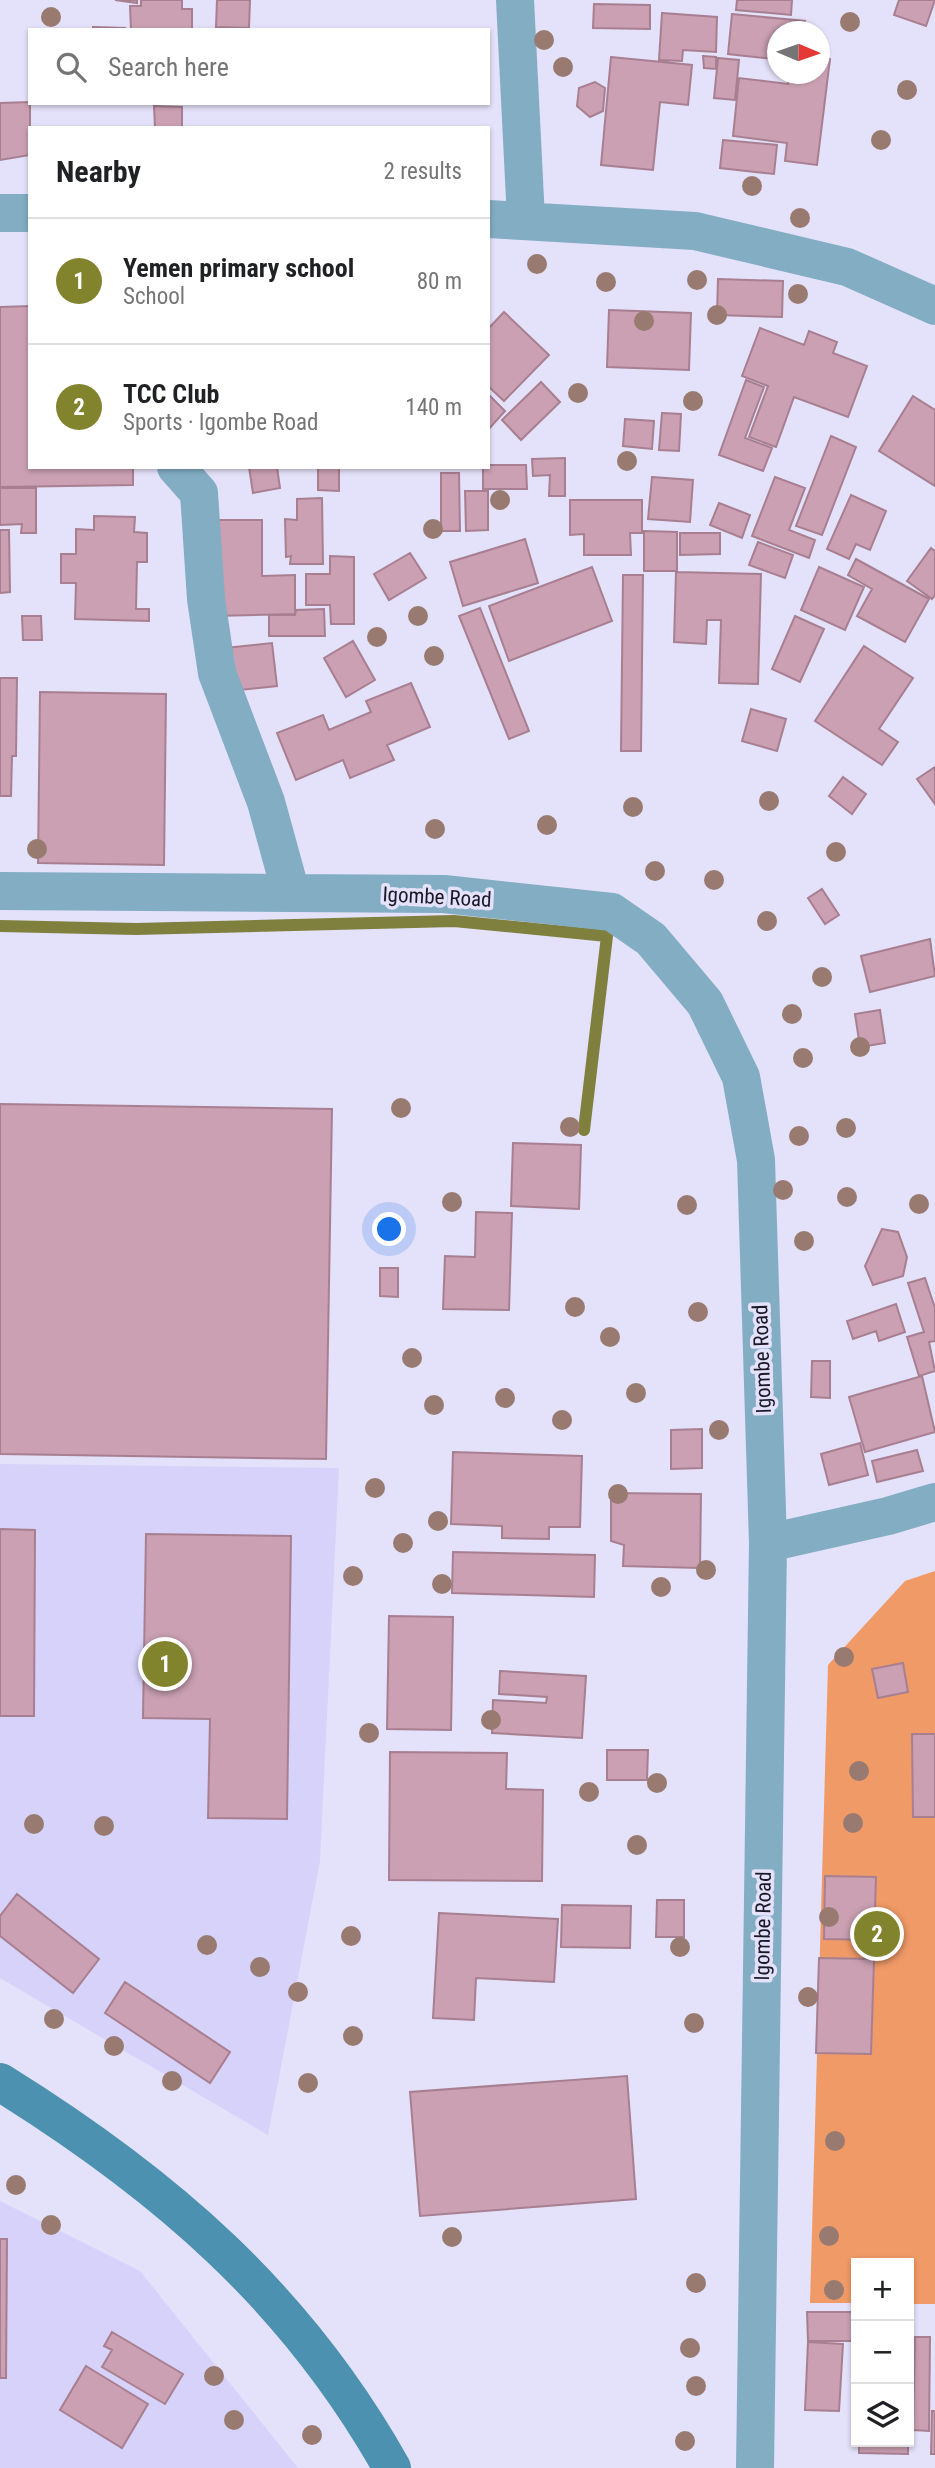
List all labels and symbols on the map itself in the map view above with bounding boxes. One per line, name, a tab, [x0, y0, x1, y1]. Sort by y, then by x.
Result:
north arrow	[767, 21, 830, 84]
street label: Igombe Road	[382, 882, 492, 912]
your location	[372, 1212, 406, 1246]
street label: Igombe Road	[748, 1304, 776, 1414]
pin: 1	[142, 1638, 188, 1690]
street label: Igombe Road	[750, 1871, 776, 1981]
pin: 2	[854, 1908, 900, 1960]

